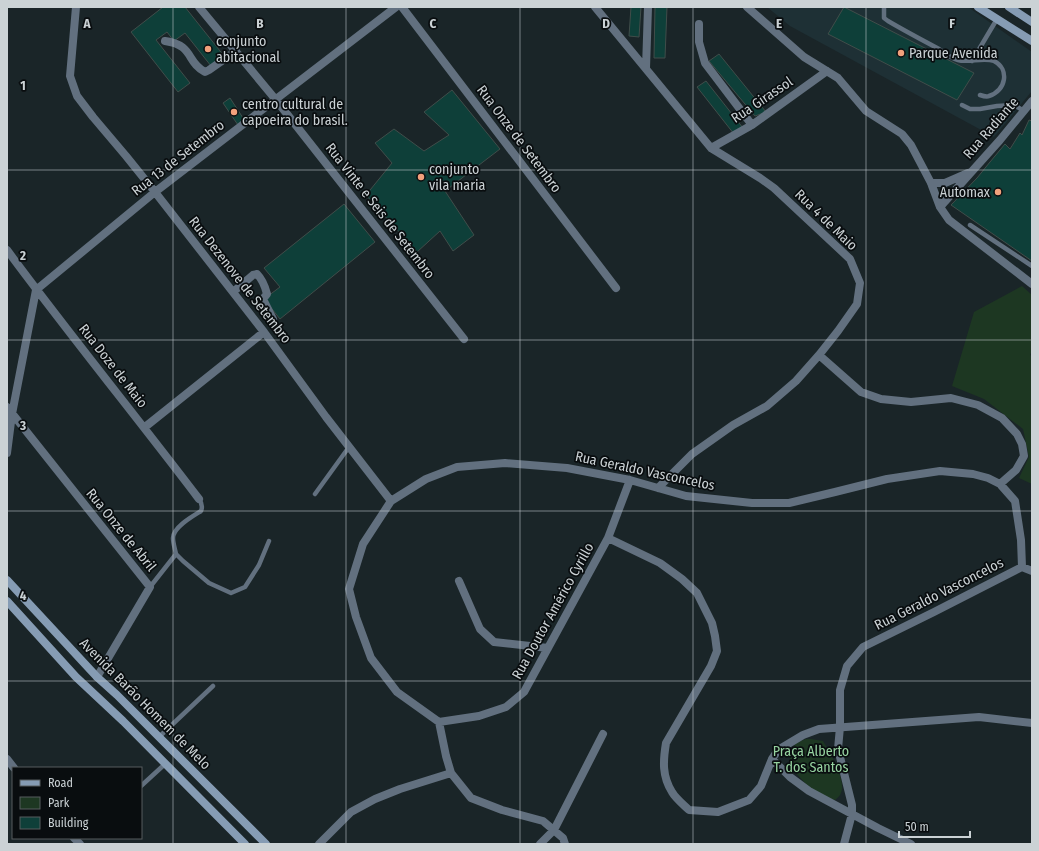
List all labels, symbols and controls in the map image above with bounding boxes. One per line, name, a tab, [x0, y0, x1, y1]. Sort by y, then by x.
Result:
text: A	[82, 16, 91, 31]
text: B	[256, 16, 264, 31]
text: C	[430, 16, 437, 31]
text: D	[602, 16, 610, 31]
text: E	[776, 16, 782, 31]
text: F	[949, 16, 955, 31]
place label: conjunto abitacional	[216, 33, 280, 66]
marker: conjunto abitacional	[203, 44, 213, 54]
place label: Parque Avenida	[909, 45, 998, 62]
marker: Parque Avenida	[896, 48, 906, 58]
street label: Rua Girassol	[728, 73, 796, 127]
text: 1	[20, 78, 26, 93]
street label: Rua Onze de Setembro	[473, 82, 565, 196]
street label: Rua Radiante	[960, 94, 1022, 162]
place label: centro cultural de capoeira do brasil.	[242, 96, 348, 129]
marker: centro cultural de capoeira do brasil.	[229, 107, 239, 117]
street label: Rua 13 de Setembro	[128, 116, 228, 200]
street label: Rua Vinte e Seis de Setembro	[322, 140, 438, 282]
place label: conjunto vila maria	[429, 161, 486, 194]
marker: conjunto vila maria	[416, 172, 426, 182]
place label: Automax	[940, 184, 991, 201]
street label: Rua 4 de Maio	[791, 186, 861, 254]
marker: Automax	[993, 187, 1003, 197]
street label: Rua Dezenove de Setembro	[185, 213, 295, 347]
text: 2	[19, 248, 26, 263]
street label: Rua Doze de Maio	[75, 321, 151, 411]
text: 3	[19, 418, 26, 433]
street label: Rua Geraldo Vasconcelos	[574, 448, 716, 494]
street label: Rua Onze de Abril	[82, 485, 160, 575]
street label: Rua Doutor Américo Cyrillo	[508, 540, 598, 682]
street label: Rua Geraldo Vasconcelos	[872, 554, 1006, 634]
text: 4	[20, 588, 27, 603]
street label: Avenida Barão Homem de Melo	[76, 635, 214, 773]
park label: Praça Alberto T. dos Santos	[773, 743, 849, 776]
legend	[12, 767, 142, 839]
text: Road	[48, 776, 73, 790]
text: Park	[48, 796, 70, 810]
scale bar	[899, 813, 970, 839]
text: Building	[48, 816, 89, 830]
text: 50 m	[905, 820, 929, 834]

